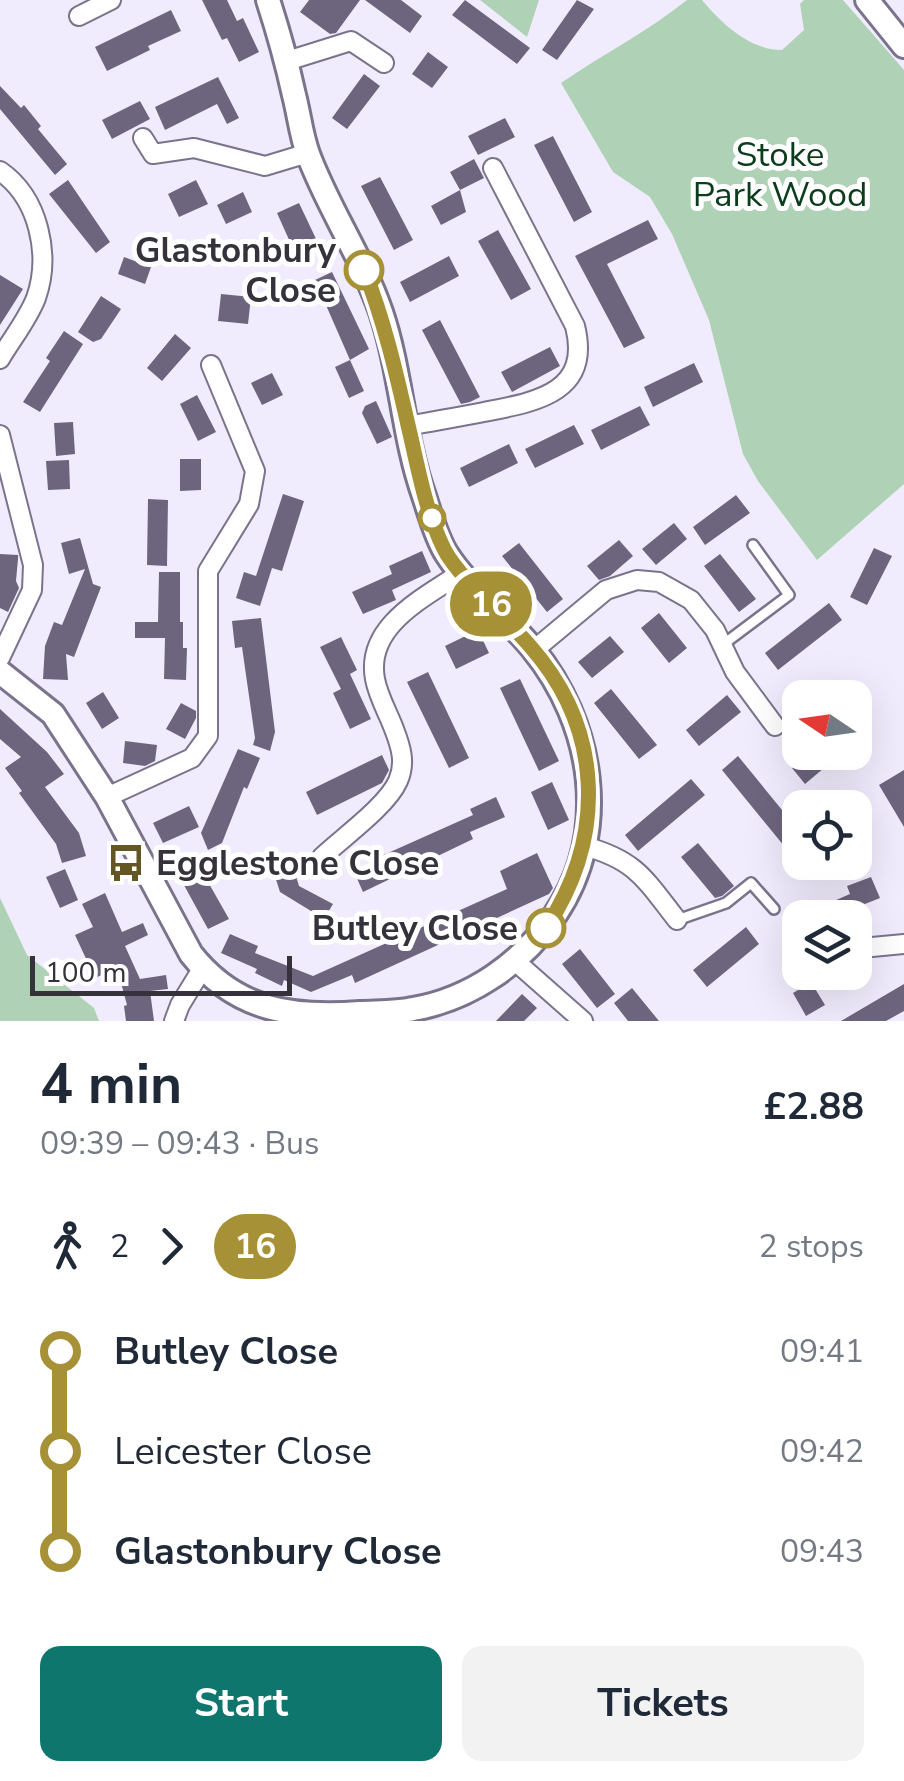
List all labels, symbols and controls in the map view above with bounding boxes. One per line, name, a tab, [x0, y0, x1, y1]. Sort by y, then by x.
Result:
park label: Stoke Park Wood	[693, 131, 867, 218]
place label: Glastonbury Close	[135, 227, 337, 314]
marker: Glastonbury Close	[345, 251, 383, 289]
unlabelled marker	[419, 505, 445, 531]
line badge: 16	[446, 572, 536, 636]
text: 16	[470, 581, 512, 628]
north arrow	[782, 680, 872, 770]
map controls	[782, 680, 872, 990]
button: locate	[782, 790, 872, 880]
place label: Egglestone Close	[156, 840, 439, 887]
bus stop icon: Egglestone Close	[105, 842, 147, 884]
button: layers	[782, 900, 872, 990]
place label: Butley Close	[312, 905, 518, 952]
marker: Butley Close	[527, 909, 565, 947]
scale bar	[30, 951, 292, 996]
text: 100 m	[45, 954, 127, 992]
text: 4 min	[40, 1047, 182, 1122]
text: £2.88	[763, 1081, 864, 1132]
text: 09:39 – 09:43 · Bus	[40, 1122, 319, 1165]
icon: walk	[40, 1219, 95, 1274]
icon: forward	[144, 1219, 199, 1274]
text: 16	[234, 1223, 276, 1270]
text: 2	[110, 1225, 129, 1268]
text: 2 stops	[758, 1225, 864, 1268]
text: Butley Close	[114, 1326, 338, 1377]
text: 09:41	[780, 1330, 864, 1373]
text: Leicester Close	[114, 1426, 372, 1477]
text: 09:42	[780, 1430, 864, 1473]
text: Glastonbury Close	[114, 1526, 442, 1577]
text: 09:43	[780, 1530, 864, 1573]
button: Start	[40, 1646, 442, 1761]
button: Tickets	[462, 1646, 864, 1761]

